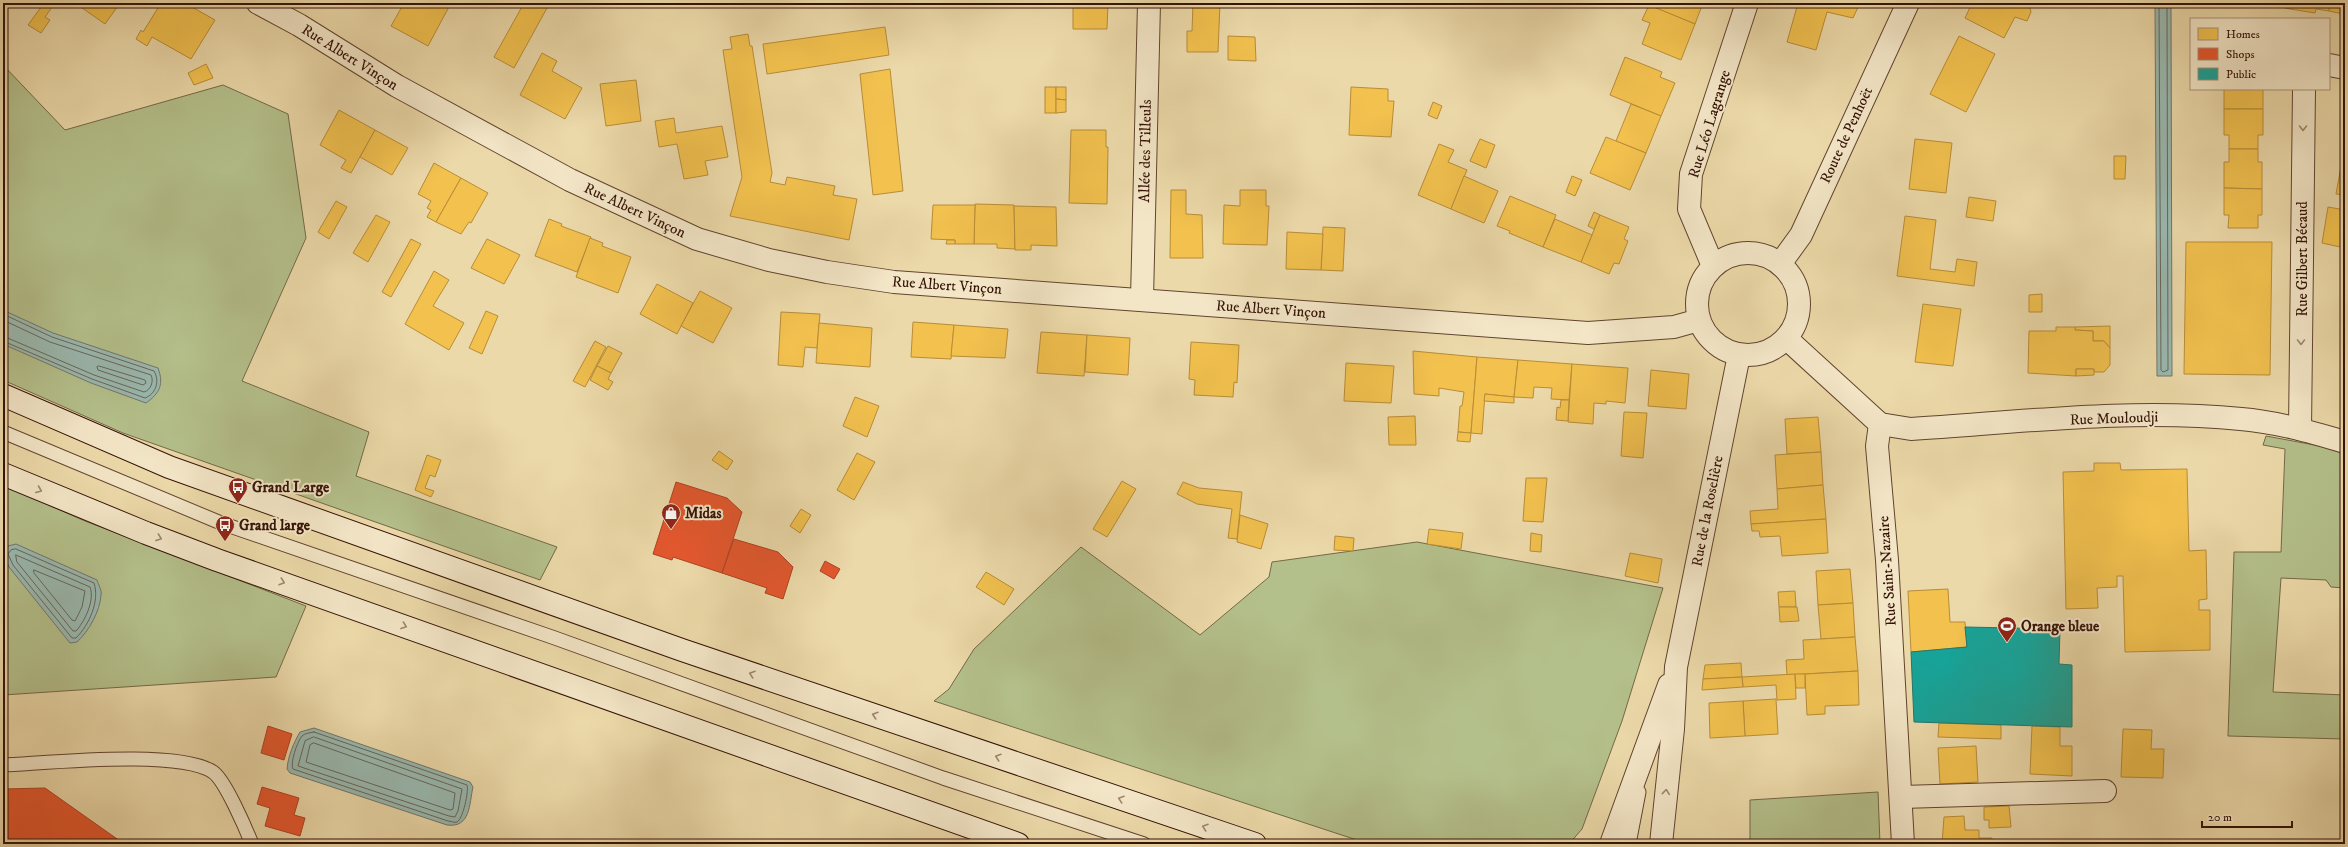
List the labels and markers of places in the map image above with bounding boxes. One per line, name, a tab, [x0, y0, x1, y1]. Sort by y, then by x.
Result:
bus stop icon: Grand Large	[227, 476, 249, 504]
place label: Grand Large	[252, 478, 330, 497]
shop icon: Midas	[660, 502, 682, 530]
place label: Midas	[685, 504, 721, 523]
bus stop icon: Grand large	[214, 514, 236, 542]
place label: Grand large	[239, 516, 311, 535]
sports icon: Orange bleue	[1996, 615, 2018, 643]
place label: Orange bleue	[2021, 617, 2100, 636]

